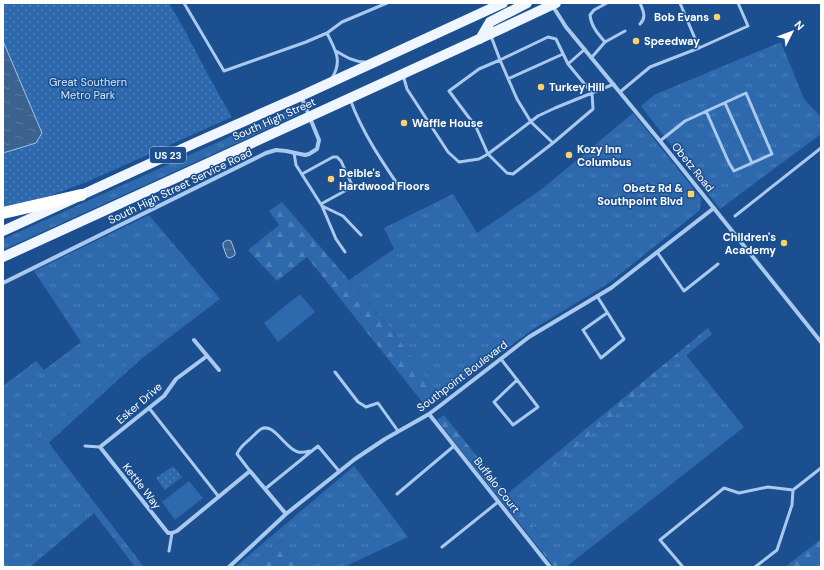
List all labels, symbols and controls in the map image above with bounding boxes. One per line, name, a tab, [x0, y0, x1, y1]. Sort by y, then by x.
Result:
place label: Bob Evans	[654, 10, 709, 24]
marker: Bob Evans	[712, 12, 722, 22]
north arrow	[772, 12, 812, 52]
text: N	[792, 18, 807, 33]
place label: Speedway	[644, 34, 700, 48]
marker: Speedway	[631, 36, 641, 46]
park label: Great Southern Metro Park	[49, 75, 127, 102]
place label: Turkey Hill	[549, 80, 605, 94]
marker: Turkey Hill	[536, 82, 546, 92]
street label: South High Street	[230, 94, 318, 144]
place label: Waffle House	[412, 116, 483, 130]
marker: Waffle House	[399, 118, 409, 128]
street label: Obetz Road	[669, 140, 717, 195]
place label: Kozy Inn Columbus	[577, 142, 632, 169]
street label: South High Street Service Road	[106, 145, 254, 227]
road number: US 23	[150, 147, 186, 163]
marker: Kozy Inn Columbus	[564, 150, 574, 160]
place label: Deible's Hardwood Floors	[339, 166, 430, 193]
marker: Deible's Hardwood Floors	[326, 174, 336, 184]
place label: Obetz Rd & Southpoint Blvd	[597, 181, 683, 208]
marker: Obetz Rd & Southpoint Blvd	[686, 189, 696, 199]
place label: Children's Academy	[723, 230, 776, 257]
marker: Children's Academy	[779, 238, 789, 248]
street label: Southpoint Boulevard	[414, 337, 510, 415]
street label: Esker Drive	[113, 379, 165, 427]
street label: Buffalo Court	[471, 454, 523, 516]
street label: Kettle Way	[120, 460, 164, 512]

